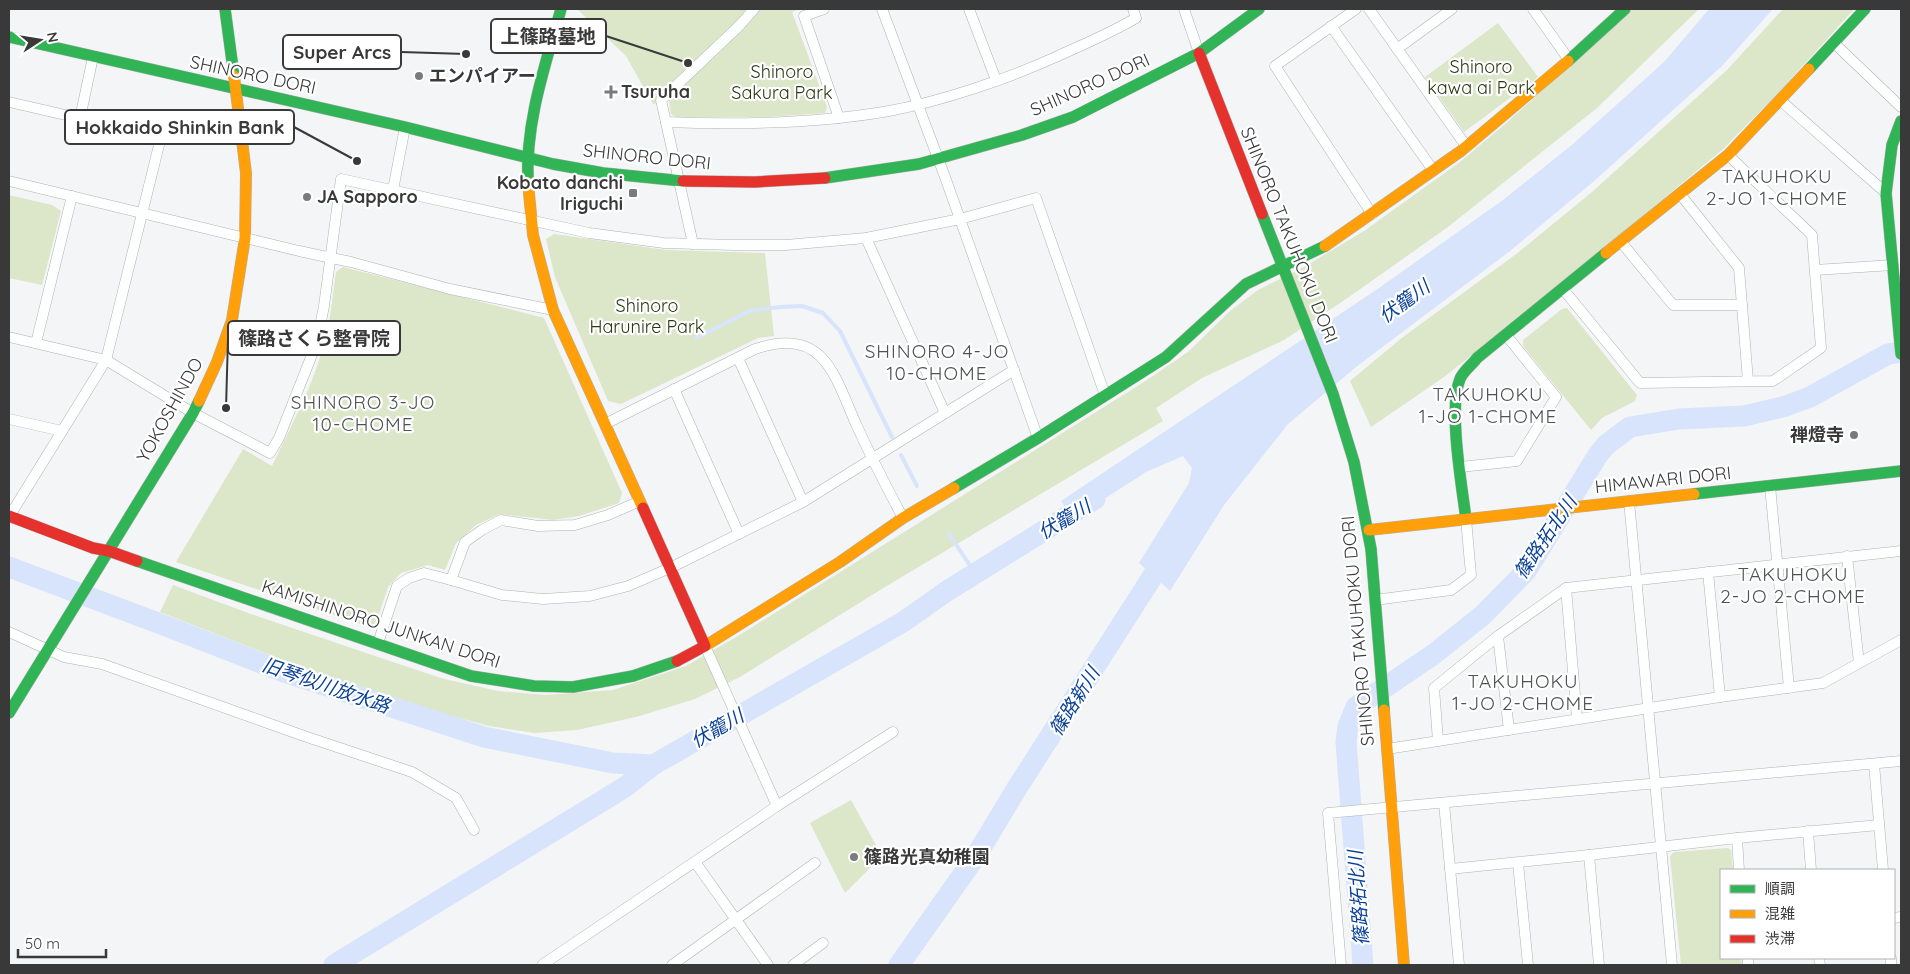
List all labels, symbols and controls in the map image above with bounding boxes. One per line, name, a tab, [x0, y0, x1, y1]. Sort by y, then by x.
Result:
north arrow	[15, 15, 65, 65]
callout: 上篠路墓地	[491, 19, 606, 53]
text: 上篠路墓地	[500, 24, 596, 48]
text: N	[43, 30, 63, 44]
callout: Super Arcs	[283, 35, 401, 69]
text: Super Arcs	[293, 40, 391, 64]
street label: SHINORO DORI	[1026, 48, 1153, 121]
street label: SHINORO DORI	[188, 50, 318, 99]
park label: Shinoro kawa ai Park	[1427, 55, 1535, 99]
park label: Shinoro Sakura Park	[731, 60, 833, 104]
place label: エンパイアー	[429, 64, 536, 87]
marker: エンパイアー	[413, 70, 425, 82]
place label: Tsuruha	[621, 80, 690, 103]
marker: Tsuruha	[605, 86, 617, 98]
callout: Hokkaido Shinkin Bank	[65, 110, 294, 144]
text: Hokkaido Shinkin Bank	[75, 115, 285, 139]
street label: SHINORO TAKUHOKU DORI	[1236, 123, 1343, 346]
street label: SHINORO DORI	[582, 138, 712, 175]
district label: TAKUHOKU 2-JO 1-CHOME	[1706, 164, 1848, 210]
place label: Kobato danchi Iriguchi	[497, 171, 623, 215]
place label: JA Sapporo	[317, 185, 418, 208]
marker: Kobato danchi Iriguchi	[627, 187, 639, 199]
marker: JA Sapporo	[301, 191, 313, 203]
water label: 伏籠川	[1374, 273, 1436, 327]
park label: Shinoro Harunire Park	[589, 294, 705, 338]
callout: 篠路さくら整骨院	[228, 321, 400, 355]
text: 篠路さくら整骨院	[238, 326, 390, 350]
district label: SHINORO 4-JO 10-CHOME	[865, 339, 1009, 385]
street label: YOKOSHINDO	[131, 353, 208, 466]
district label: TAKUHOKU 1-JO 1-CHOME	[1419, 382, 1557, 428]
district label: SHINORO 3-JO 10-CHOME	[291, 390, 435, 436]
place label: 禅燈寺	[1790, 423, 1844, 446]
marker: 禅燈寺	[1848, 429, 1860, 441]
street label: HIMAWARI DORI	[1594, 461, 1732, 498]
water label: 篠路拓北川	[1508, 489, 1583, 583]
water label: 伏籠川	[1033, 493, 1096, 544]
street label: SHINORO TAKUHOKU DORI	[1336, 515, 1379, 747]
district label: TAKUHOKU 2-JO 2-CHOME	[1720, 562, 1866, 608]
street label: KAMISHINORO JUNKAN DORI	[259, 574, 503, 673]
water label: 旧琴似川放水路	[259, 652, 395, 719]
water label: 篠路新川	[1044, 661, 1105, 740]
district label: TAKUHOKU 1-JO 2-CHOME	[1452, 669, 1594, 715]
water label: 伏籠川	[686, 702, 749, 753]
place label: 篠路光真幼稚園	[864, 845, 990, 868]
water label: 篠路拓北川	[1343, 848, 1373, 946]
marker: 篠路光真幼稚園	[848, 851, 860, 863]
legend	[1720, 869, 1895, 959]
text: 順調	[1765, 879, 1795, 898]
text: 混雑	[1765, 904, 1795, 923]
scale bar	[18, 926, 105, 958]
text: 渋滞	[1765, 929, 1795, 948]
text: 50 m	[25, 934, 60, 953]

